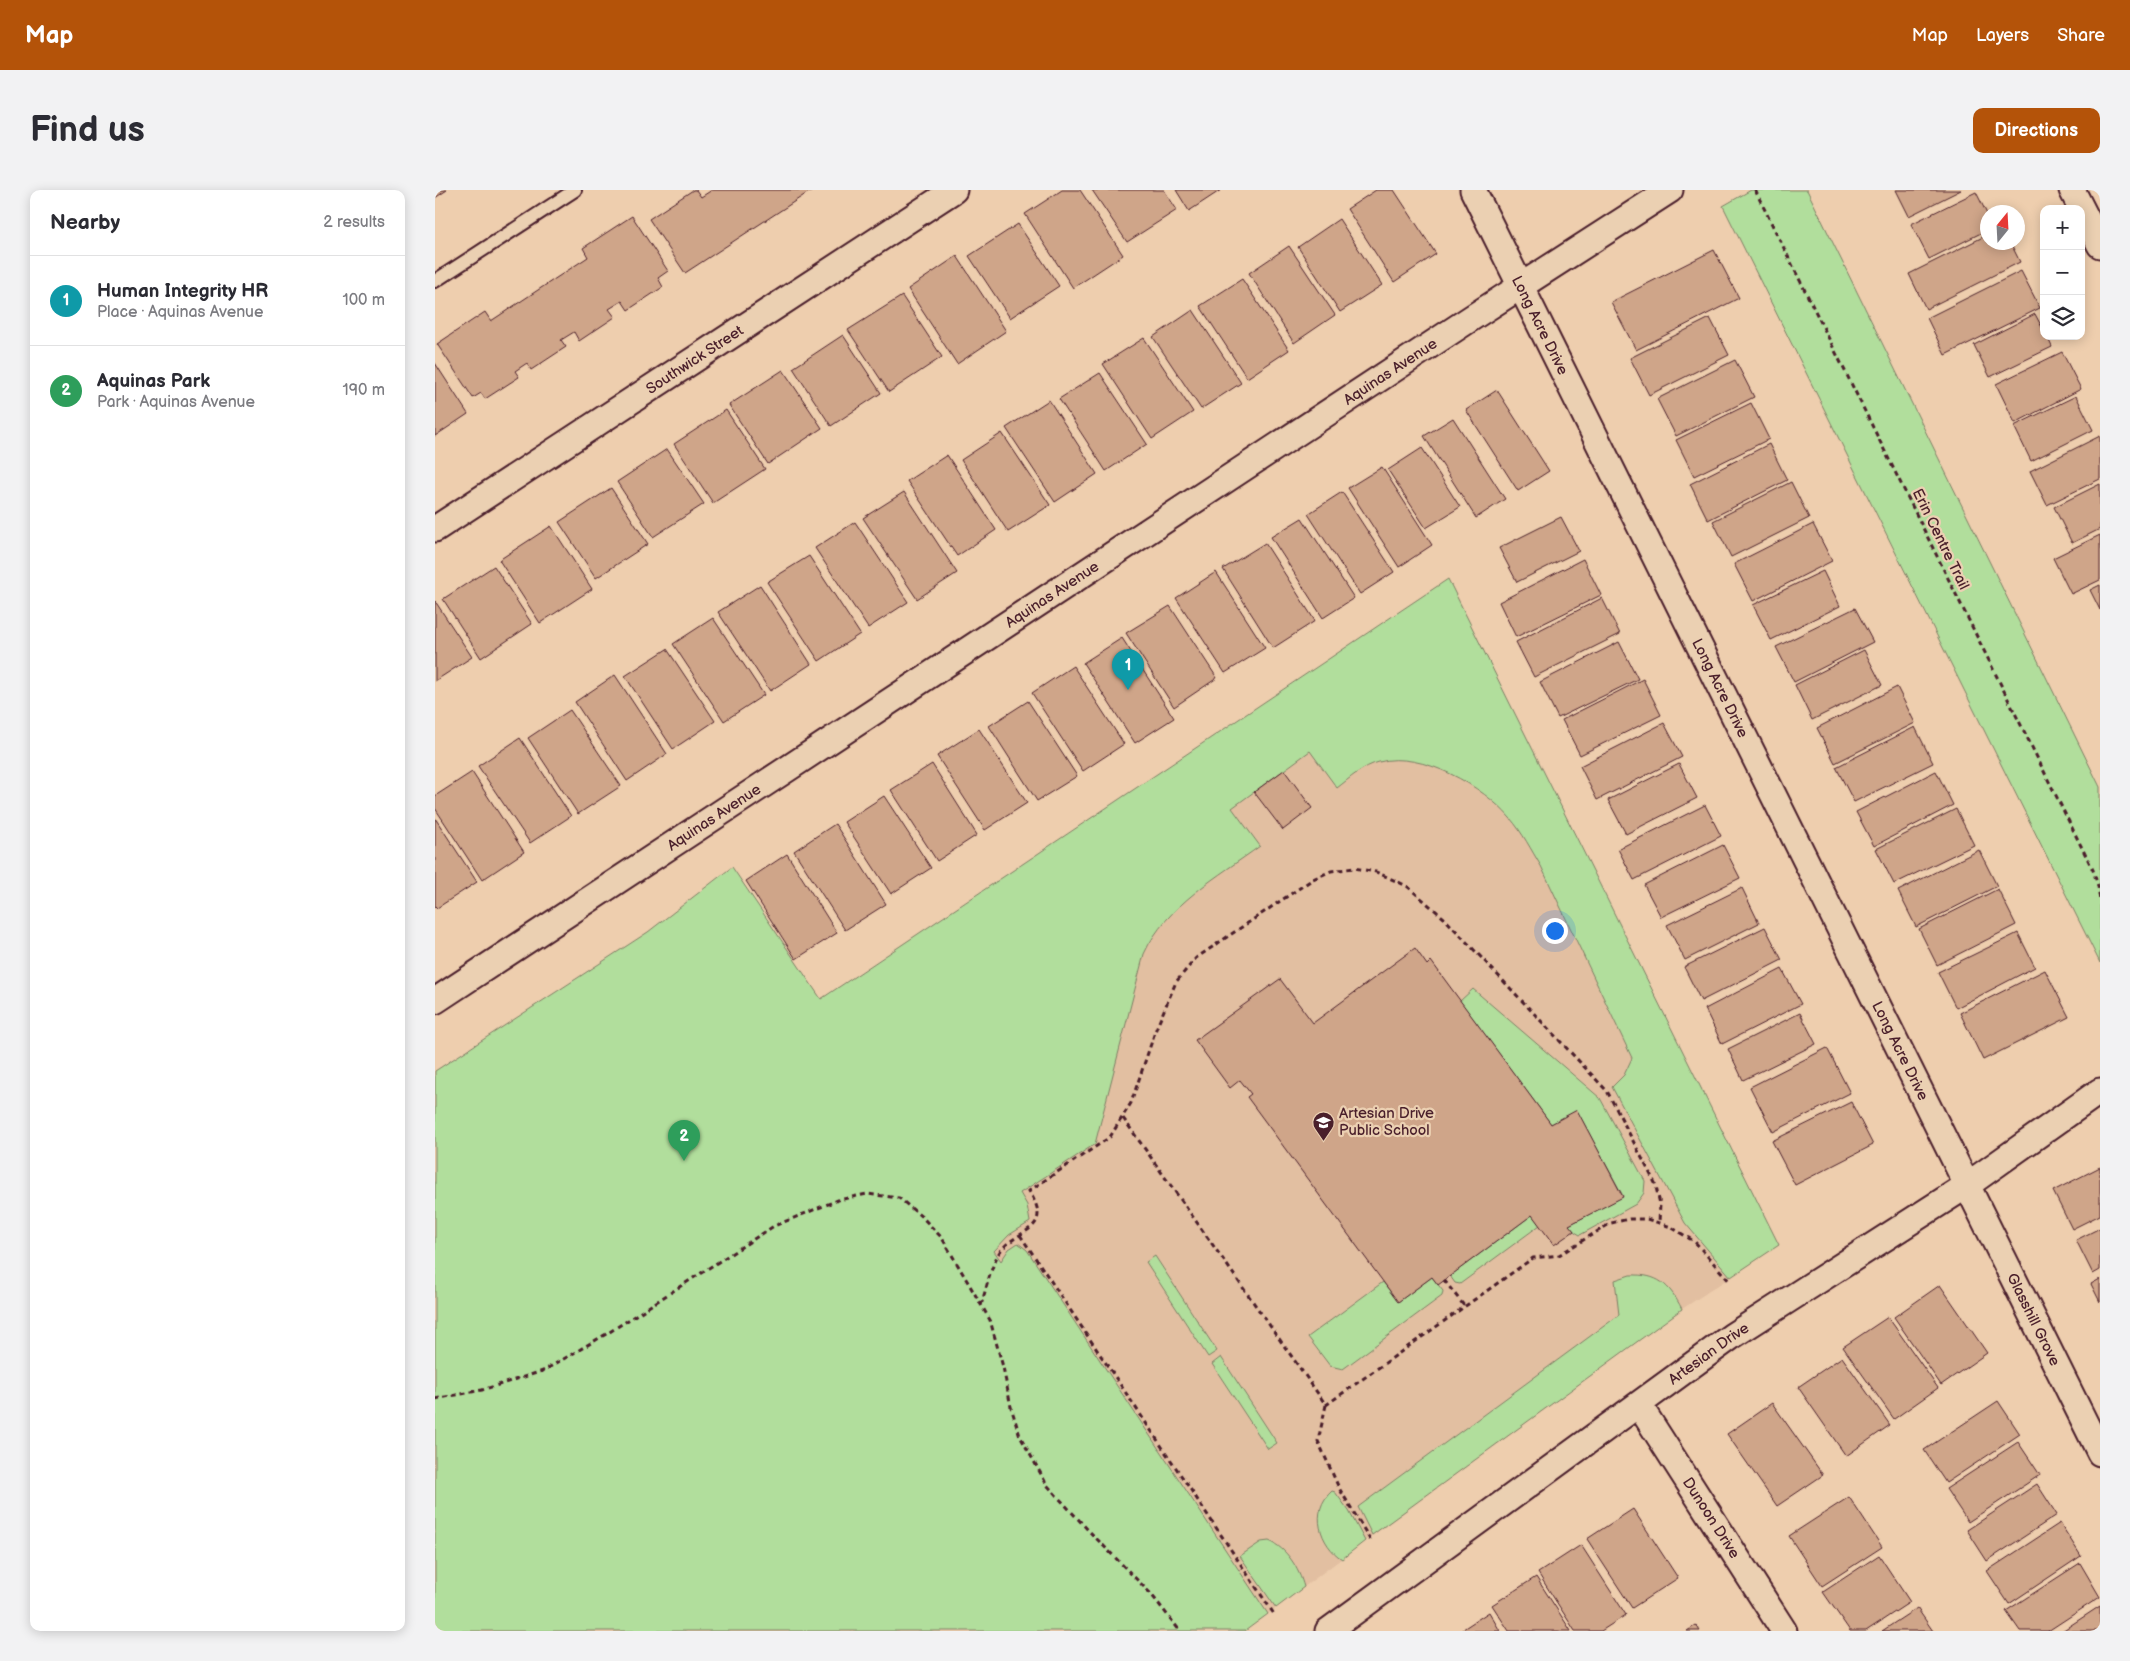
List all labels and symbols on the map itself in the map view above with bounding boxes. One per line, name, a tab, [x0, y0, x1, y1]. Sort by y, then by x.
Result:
north arrow	[1980, 205, 2025, 250]
street label: Long Acre Drive	[1507, 273, 1572, 378]
street label: Southwick Street	[643, 321, 747, 399]
street label: Aquinas Avenue	[1340, 334, 1441, 410]
street label: Erin Centre Trail	[1908, 485, 1973, 593]
street label: Aquinas Avenue	[1002, 557, 1103, 633]
street label: Long Acre Drive	[1687, 636, 1752, 741]
pin: 1	[1112, 649, 1144, 690]
street label: Aquinas Avenue	[664, 780, 765, 855]
your location	[1542, 918, 1568, 944]
street label: Long Acre Drive	[1867, 998, 1932, 1104]
place label: Artesian Drive Public School	[1339, 1104, 1434, 1140]
school or university icon: Artesian Drive Public School	[1311, 1110, 1335, 1141]
pin: 2	[668, 1120, 700, 1161]
street label: Glasshill Grove	[2002, 1270, 2064, 1369]
street label: Artesian Drive	[1665, 1318, 1753, 1389]
street label: Dunoon Drive	[1678, 1474, 1744, 1562]

